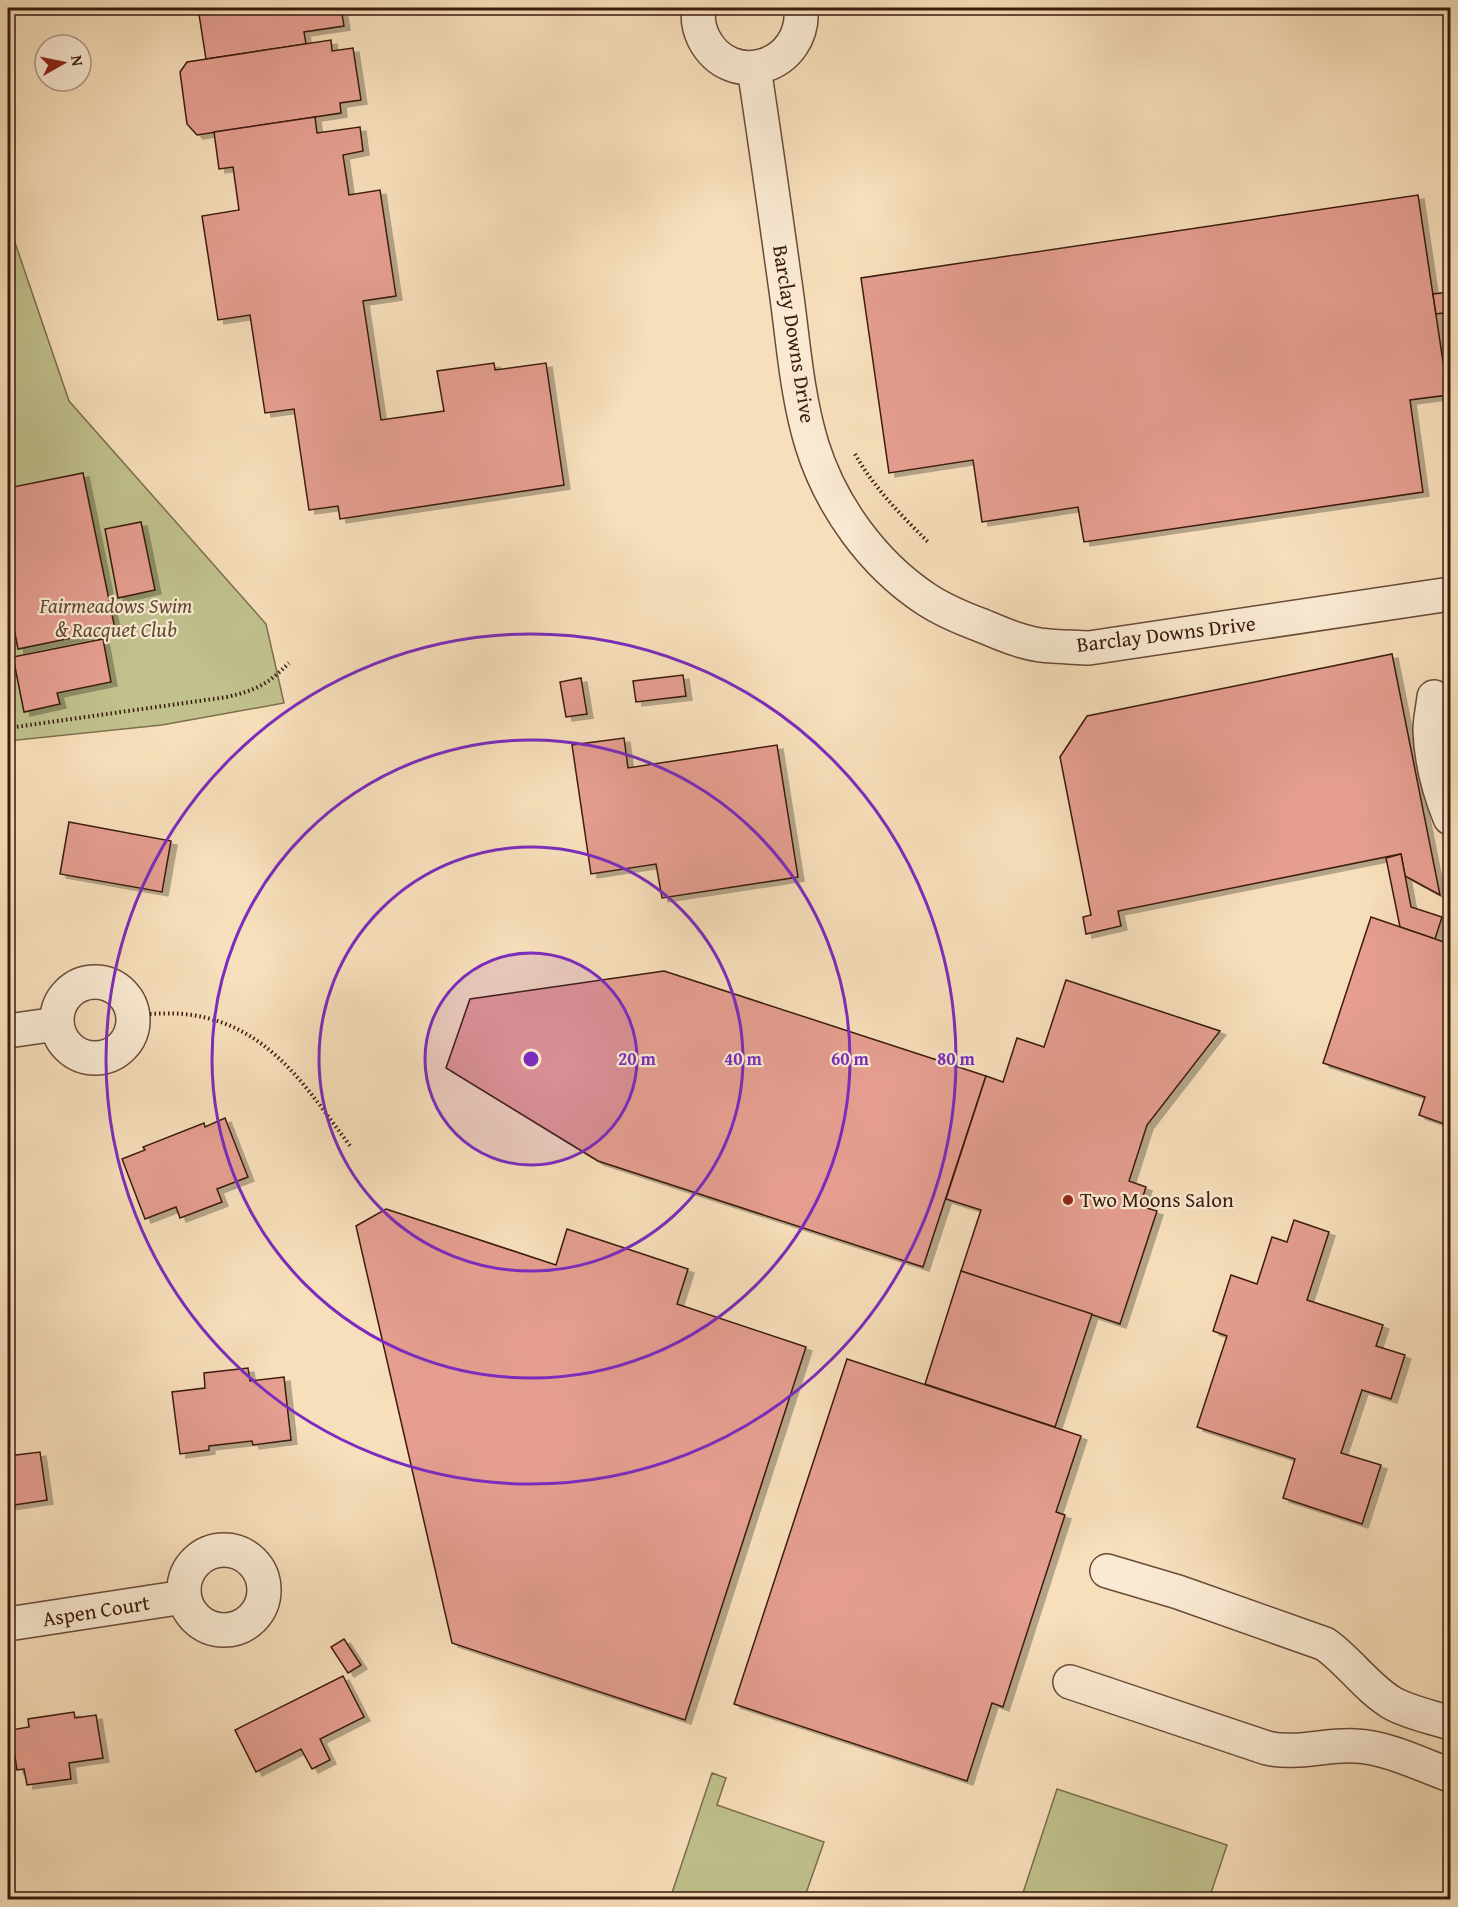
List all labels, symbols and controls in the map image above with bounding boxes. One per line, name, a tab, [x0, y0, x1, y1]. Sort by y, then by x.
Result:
north arrow	[33, 33, 93, 93]
text: N	[65, 53, 91, 68]
street label: Barclay Downs Drive	[765, 243, 824, 425]
park label: Fairmeadows Swim & Racquet Club	[38, 590, 193, 645]
street label: Barclay Downs Drive	[1075, 607, 1257, 660]
text: 20 m	[618, 1045, 657, 1072]
text: 40 m	[724, 1045, 763, 1072]
text: 60 m	[831, 1045, 870, 1072]
text: 80 m	[937, 1045, 976, 1072]
centre of rings	[521, 1049, 541, 1069]
place label: Two Moons Salon	[1080, 1184, 1234, 1215]
marker: Two Moons Salon	[1061, 1193, 1075, 1207]
street label: Aspen Court	[40, 1587, 152, 1634]

